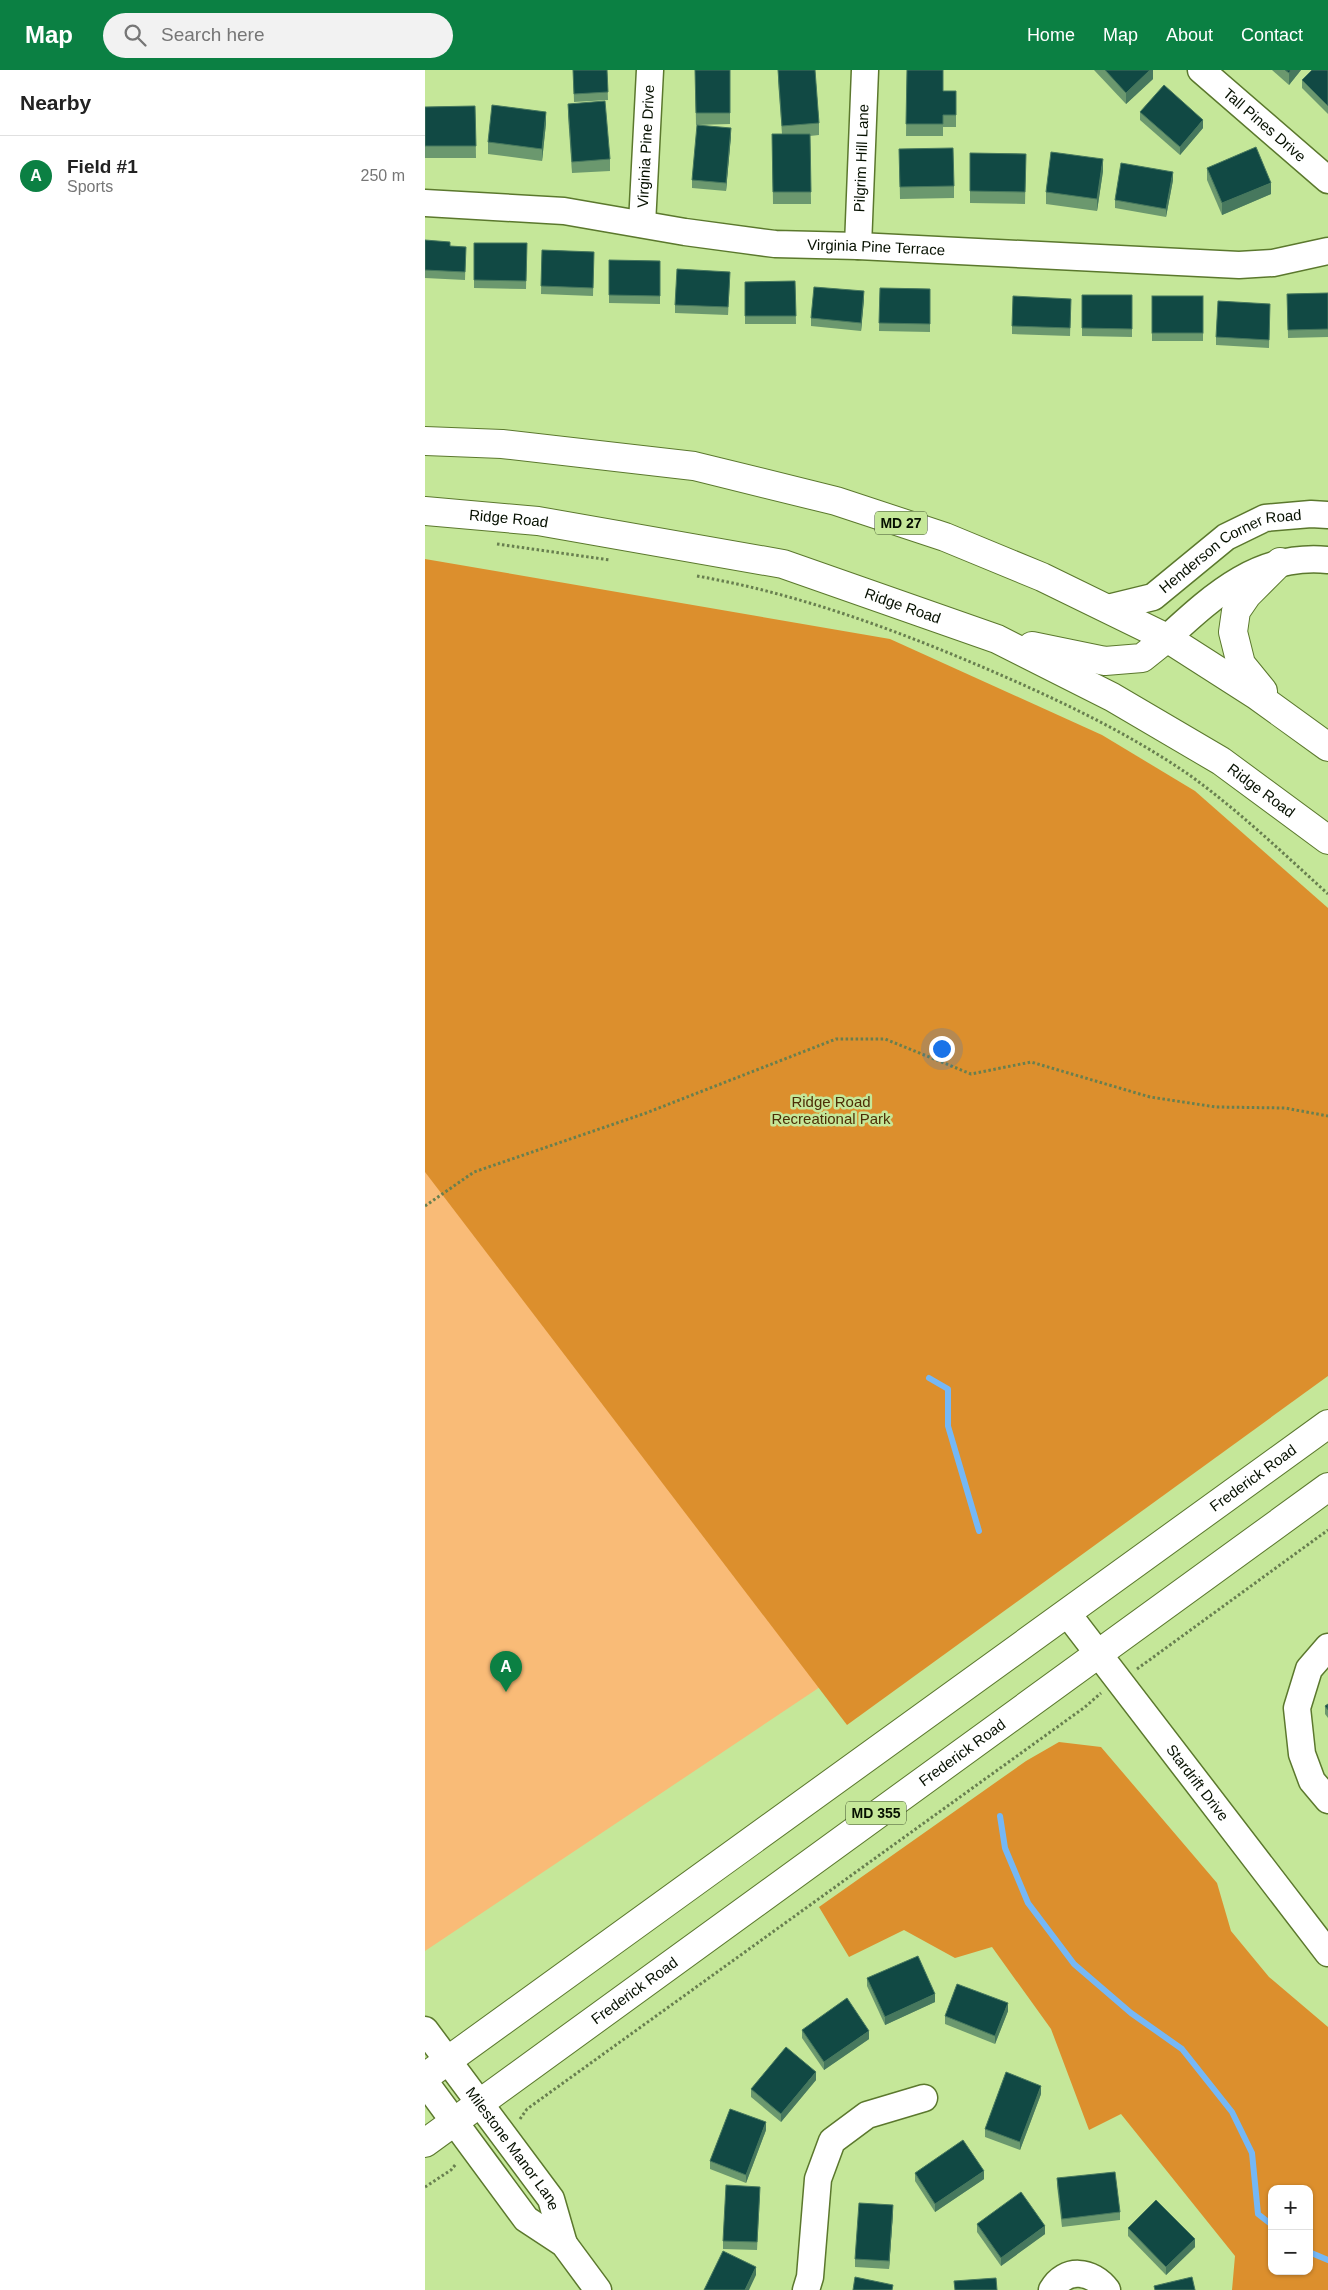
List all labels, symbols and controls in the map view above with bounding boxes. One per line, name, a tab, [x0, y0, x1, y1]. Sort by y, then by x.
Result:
search box	[103, 13, 453, 58]
text: Map	[25, 21, 73, 48]
icon: search	[121, 21, 149, 49]
text: Search here	[161, 24, 265, 45]
text: Home	[1027, 25, 1075, 45]
text: Map	[1103, 25, 1138, 45]
text: About	[1166, 25, 1213, 45]
text: Contact	[1241, 25, 1303, 45]
street label: Virginia Pine Drive	[634, 84, 657, 208]
street label: Tall Pines Drive	[1220, 84, 1309, 165]
text: Nearby	[20, 91, 91, 114]
street label: Pilgrim Hill Lane	[850, 104, 872, 213]
text: Field #1	[67, 156, 138, 177]
text: A	[30, 167, 42, 184]
text: 250 m	[361, 167, 405, 184]
text: Sports	[67, 178, 113, 195]
street label: Virginia Pine Terrace	[807, 236, 945, 258]
street label: Ridge Road	[468, 506, 550, 531]
street label: Henderson Corner Road	[1156, 506, 1302, 596]
road number: MD 27	[875, 512, 927, 534]
street label: Ridge Road	[863, 584, 943, 627]
street label: Ridge Road	[1224, 760, 1298, 821]
your location	[929, 1036, 955, 1062]
park label: Ridge Road Recreational Park	[771, 1093, 891, 1127]
street label: Frederick Road	[1206, 1441, 1299, 1515]
pin: A	[490, 1651, 522, 1692]
street label: Frederick Road	[915, 1715, 1008, 1789]
street label: Stardrift Drive	[1163, 1741, 1232, 1824]
road number: MD 355	[846, 1802, 906, 1825]
street label: Frederick Road	[588, 1953, 681, 2027]
street label: Milestone Manor Lane	[463, 2084, 563, 2212]
map controls	[1268, 2185, 1313, 2275]
button: +	[1268, 2185, 1313, 2230]
button: −	[1268, 2230, 1313, 2275]

